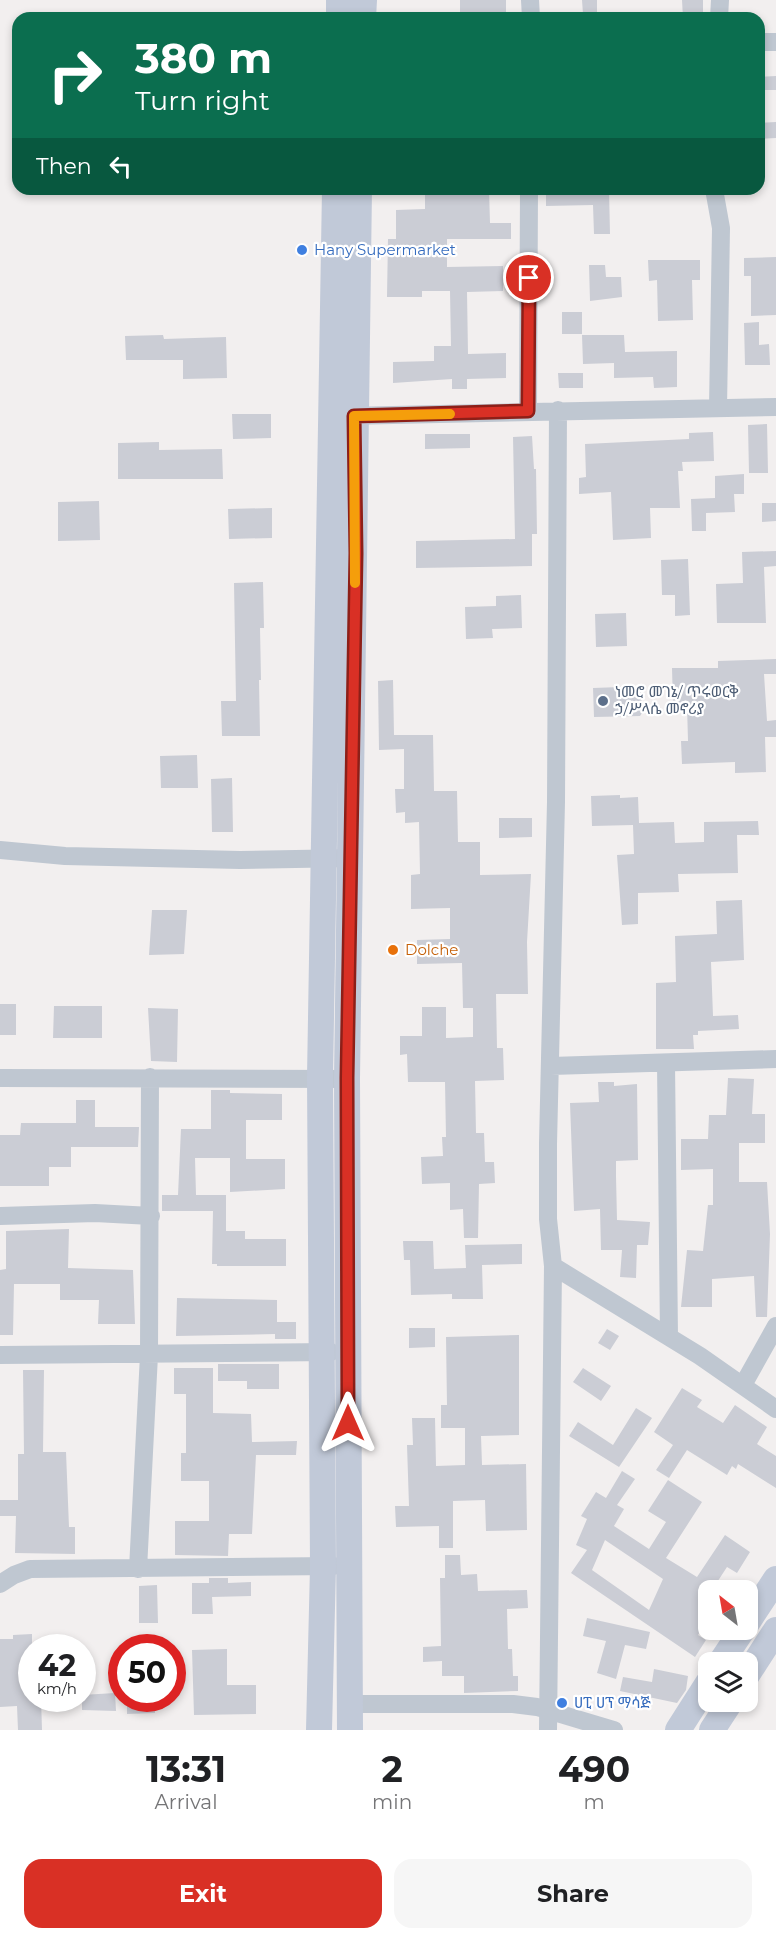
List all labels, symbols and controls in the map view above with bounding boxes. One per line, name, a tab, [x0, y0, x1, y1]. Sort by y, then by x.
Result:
text: 380 m	[135, 32, 272, 84]
icon: right	[36, 36, 114, 114]
text: Turn right	[135, 84, 270, 117]
icon: left	[104, 150, 137, 183]
text: Then	[36, 153, 92, 180]
place label: Hany Supermarket	[314, 240, 456, 259]
marker: Hany Supermarket	[295, 243, 309, 257]
pin	[503, 252, 554, 303]
icon: arrive	[512, 261, 545, 294]
place label: ነመሮ መገኔ/ ጥሩወርቅ ኃ/ሥላሴ መኖሪያ	[615, 682, 739, 718]
marker: ነመሮ መገኔ/ ጥሩወርቅ ኃ/ሥላሴ መኖሪያ	[596, 694, 610, 708]
place label: Dolche	[405, 940, 458, 959]
marker: Dolche	[386, 943, 400, 957]
position arrow	[316, 1391, 380, 1455]
north arrow	[698, 1580, 758, 1640]
map controls	[698, 1580, 758, 1712]
speed limit sign: 50	[108, 1634, 186, 1712]
text: 42	[38, 1647, 76, 1684]
button: layers	[698, 1652, 758, 1712]
text: km/h	[37, 1679, 77, 1698]
place label: ሀፒ ሀፕ ማሳጅ	[574, 1693, 651, 1712]
marker: ሀፒ ሀፕ ማሳጅ	[555, 1696, 569, 1710]
text: 13:31	[146, 1747, 226, 1791]
text: 2	[381, 1747, 403, 1791]
text: 490	[558, 1747, 630, 1791]
text: Arrival	[154, 1790, 218, 1814]
text: min	[372, 1790, 412, 1814]
text: m	[583, 1790, 605, 1814]
button: Exit	[24, 1859, 382, 1928]
button: Share	[394, 1859, 752, 1928]

